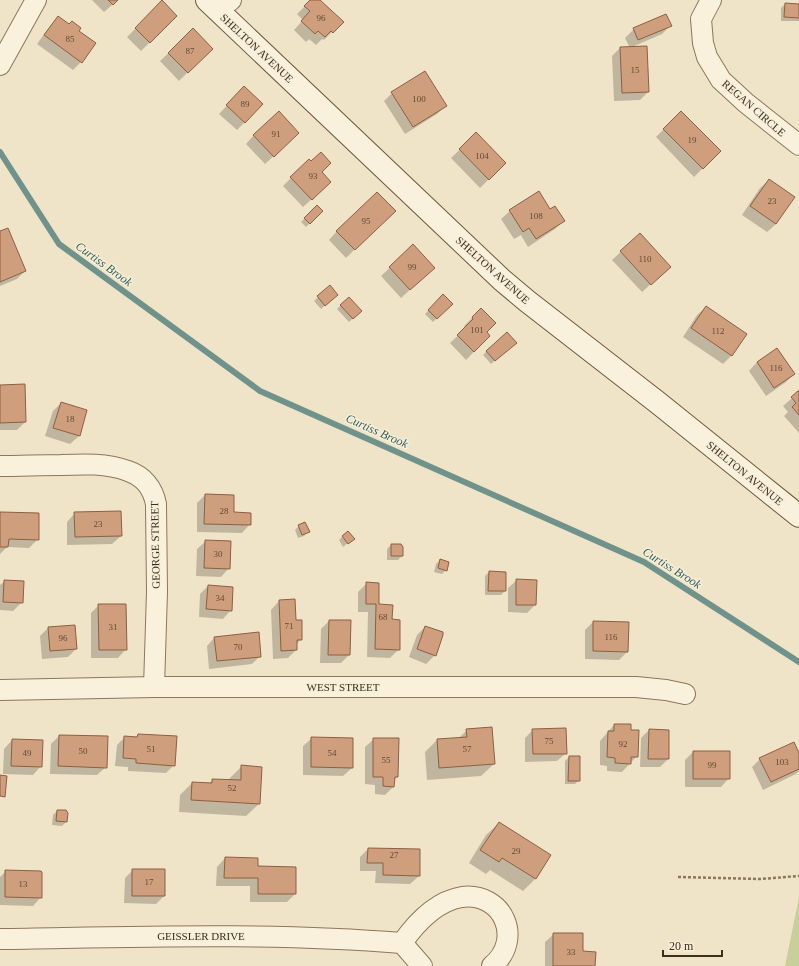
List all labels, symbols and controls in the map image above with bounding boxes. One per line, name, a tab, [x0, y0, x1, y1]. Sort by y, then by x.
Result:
street label: SHELTON AVENUE	[218, 11, 296, 85]
house number: 96	[317, 13, 326, 23]
house number: 85	[66, 34, 75, 44]
house number: 87	[186, 46, 195, 56]
house number: 15	[631, 65, 640, 75]
street label: REGAN CIRCLE	[720, 77, 788, 139]
house number: 100	[412, 94, 426, 104]
house number: 89	[241, 99, 250, 109]
house number: 91	[272, 129, 281, 139]
house number: 19	[688, 135, 697, 145]
house number: 104	[475, 151, 489, 161]
house number: 93	[309, 171, 318, 181]
house number: 23	[768, 196, 777, 206]
house number: 108	[529, 211, 543, 221]
house number: 95	[362, 216, 371, 226]
street label: SHELTON AVENUE	[454, 234, 532, 306]
water label: Curtiss Brook	[73, 239, 136, 290]
house number: 110	[638, 254, 652, 264]
house number: 99	[408, 262, 417, 272]
house number: 101	[470, 325, 484, 335]
house number: 112	[711, 326, 725, 336]
house number: 116	[769, 363, 783, 373]
water label: Curtiss Brook	[344, 411, 411, 451]
house number: 18	[66, 414, 75, 424]
street label: SHELTON AVENUE	[704, 438, 786, 508]
street label: GEORGE STREET	[148, 501, 162, 589]
house number: 28	[220, 506, 229, 516]
house number: 23	[94, 519, 103, 529]
water label: Curtiss Brook	[640, 544, 705, 592]
house number: 30	[214, 549, 223, 559]
house number: 34	[216, 593, 225, 603]
house number: 68	[379, 612, 388, 622]
house number: 71	[285, 621, 294, 631]
house number: 31	[109, 622, 118, 632]
house number: 116	[604, 632, 618, 642]
house number: 96	[59, 633, 68, 643]
house number: 70	[234, 642, 243, 652]
street label: WEST STREET	[307, 681, 380, 693]
house number: 75	[545, 736, 554, 746]
house number: 92	[619, 739, 628, 749]
house number: 51	[147, 744, 156, 754]
house number: 57	[463, 744, 472, 754]
house number: 50	[79, 746, 88, 756]
house number: 49	[23, 748, 32, 758]
house number: 54	[328, 748, 337, 758]
house number: 55	[382, 755, 391, 765]
house number: 103	[775, 757, 789, 767]
house number: 99	[708, 760, 717, 770]
house number: 52	[228, 783, 237, 793]
house number: 29	[512, 846, 521, 856]
house number: 27	[390, 850, 399, 860]
house number: 17	[145, 877, 154, 887]
house number: 13	[19, 879, 28, 889]
street label: GEISSLER DRIVE	[157, 930, 245, 942]
scale bar	[663, 932, 722, 958]
text: 20 m	[669, 939, 694, 953]
house number: 33	[567, 947, 576, 957]

